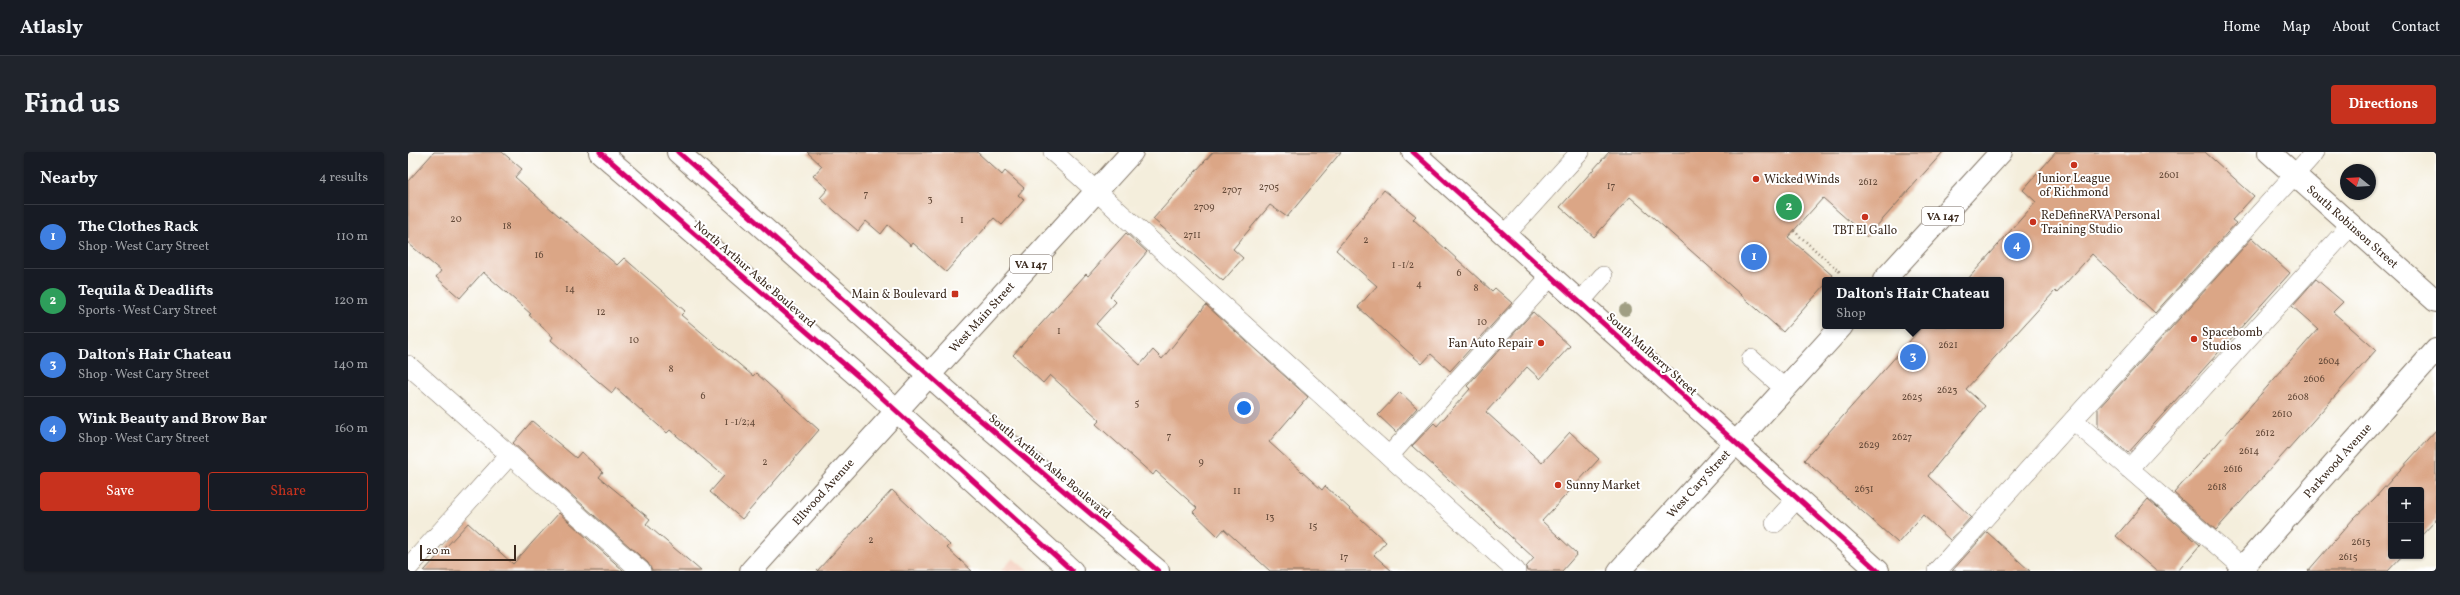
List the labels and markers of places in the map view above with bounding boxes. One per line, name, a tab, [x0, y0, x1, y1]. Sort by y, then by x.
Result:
marker: Junior League of Richmond	[2069, 160, 2079, 170]
place label: Junior League of Richmond	[2038, 171, 2110, 201]
place label: Wicked Winds	[1764, 172, 1840, 188]
marker: Wicked Winds	[1751, 174, 1761, 184]
pin: 2	[1776, 192, 1802, 222]
place label: ReDefineRVA Personal Training Studio	[2041, 208, 2160, 238]
marker: TBT El Gallo	[1860, 212, 1870, 222]
marker: ReDefineRVA Personal Training Studio	[2028, 217, 2038, 227]
place label: TBT El Gallo	[1833, 223, 1897, 239]
pin: 4	[2004, 231, 2030, 261]
pin: 1	[1741, 242, 1767, 272]
place label: Main & Boulevard	[851, 287, 947, 303]
marker: Main & Boulevard	[950, 289, 960, 299]
place label: Spacebomb Studios	[2202, 325, 2263, 355]
marker: Spacebomb Studios	[2189, 334, 2199, 344]
place label: Fan Auto Repair	[1448, 336, 1533, 352]
marker: Fan Auto Repair	[1536, 338, 1546, 348]
pin: 3	[1900, 342, 1926, 372]
place label: Sunny Market	[1566, 478, 1640, 494]
marker: Sunny Market	[1553, 480, 1563, 490]

